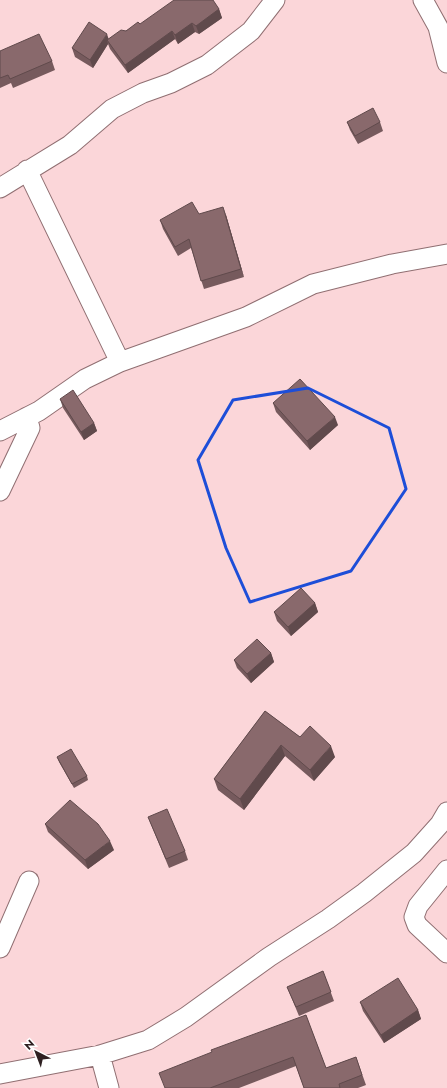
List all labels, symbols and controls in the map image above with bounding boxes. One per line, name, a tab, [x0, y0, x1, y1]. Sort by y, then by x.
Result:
north arrow	[16, 1032, 56, 1072]
text: N	[21, 1036, 38, 1053]

